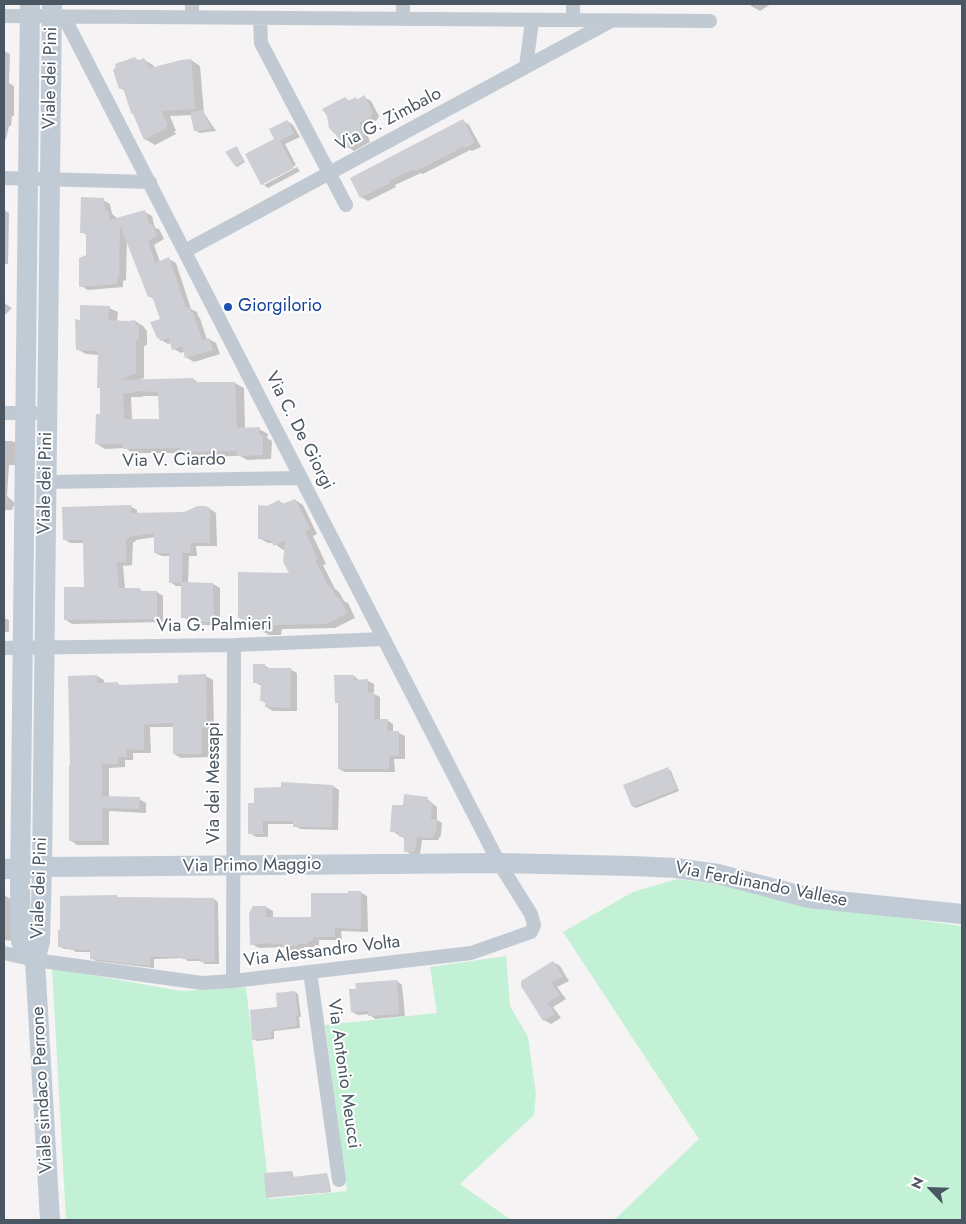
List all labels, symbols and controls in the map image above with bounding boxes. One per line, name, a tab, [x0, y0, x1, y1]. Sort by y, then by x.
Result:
street label: Viale dei Pini	[39, 27, 63, 129]
street label: Via G. Zimbalo	[333, 83, 445, 157]
place label: Giorgilorio	[238, 296, 322, 318]
marker: Giorgilorio	[222, 301, 234, 313]
street label: Via C. De Giorgi	[260, 368, 338, 494]
street label: Viale dei Pini	[34, 432, 58, 534]
street label: Via V. Ciardo	[122, 449, 226, 473]
street label: Via G. Palmieri	[156, 614, 272, 638]
street label: Via dei Messapi	[204, 722, 226, 844]
street label: Viale dei Pini	[27, 836, 53, 940]
street label: Via Primo Maggio	[183, 854, 321, 878]
street label: Via Ferdinando Vallese	[673, 858, 849, 912]
street label: Via Alessandro Volta	[243, 932, 401, 972]
street label: Via Antonio Meucci	[322, 998, 364, 1150]
street label: Viale sindaco Perrone	[28, 1006, 58, 1174]
north arrow	[906, 1164, 956, 1214]
text: N	[906, 1174, 929, 1192]

